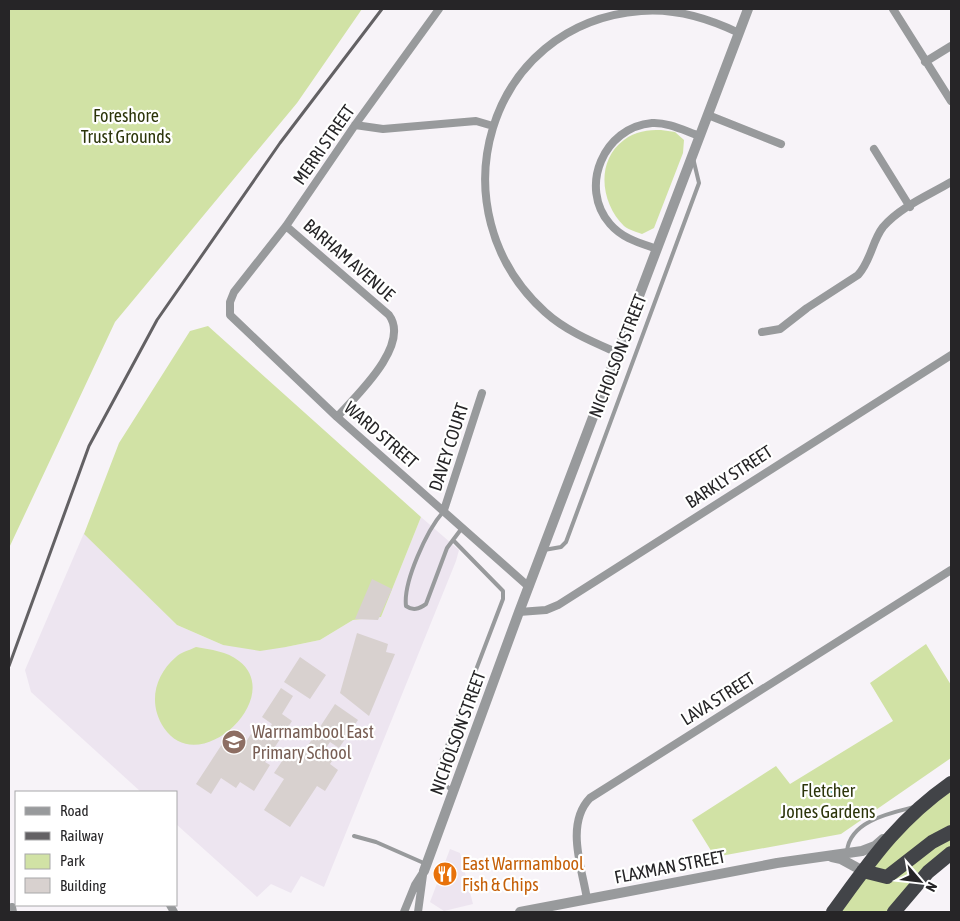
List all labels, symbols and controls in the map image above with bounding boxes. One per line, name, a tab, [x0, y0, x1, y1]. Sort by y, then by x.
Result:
street label: MERRI STREET	[288, 101, 359, 189]
park label: Foreshore Trust Grounds	[81, 105, 171, 147]
street label: BARHAM AVENUE	[299, 214, 399, 305]
street label: NICHOLSON STREET	[584, 291, 651, 420]
street label: WARD STREET	[340, 397, 423, 472]
street label: DAVEY COURT	[424, 400, 473, 493]
street label: BARKLY STREET	[681, 441, 776, 512]
street label: NICHOLSON STREET	[425, 668, 490, 798]
street label: LAVA STREET	[677, 668, 759, 729]
place label: Warrnambool East Primary School	[252, 721, 374, 763]
school or university icon: Warrnambool East Primary School	[221, 729, 247, 755]
park label: Fletcher Jones Gardens	[781, 780, 875, 822]
legend	[15, 791, 178, 906]
text: Road	[60, 802, 89, 819]
text: Railway	[60, 827, 104, 844]
street label: FLAXMAN STREET	[613, 845, 727, 888]
text: Park	[60, 852, 85, 869]
place label: East Warrnambool Fish & Chips	[462, 853, 584, 895]
north arrow	[895, 856, 945, 906]
restaurant icon: East Warrnambool Fish & Chips	[432, 861, 458, 887]
text: Building	[60, 877, 106, 894]
text: N	[922, 880, 940, 895]

